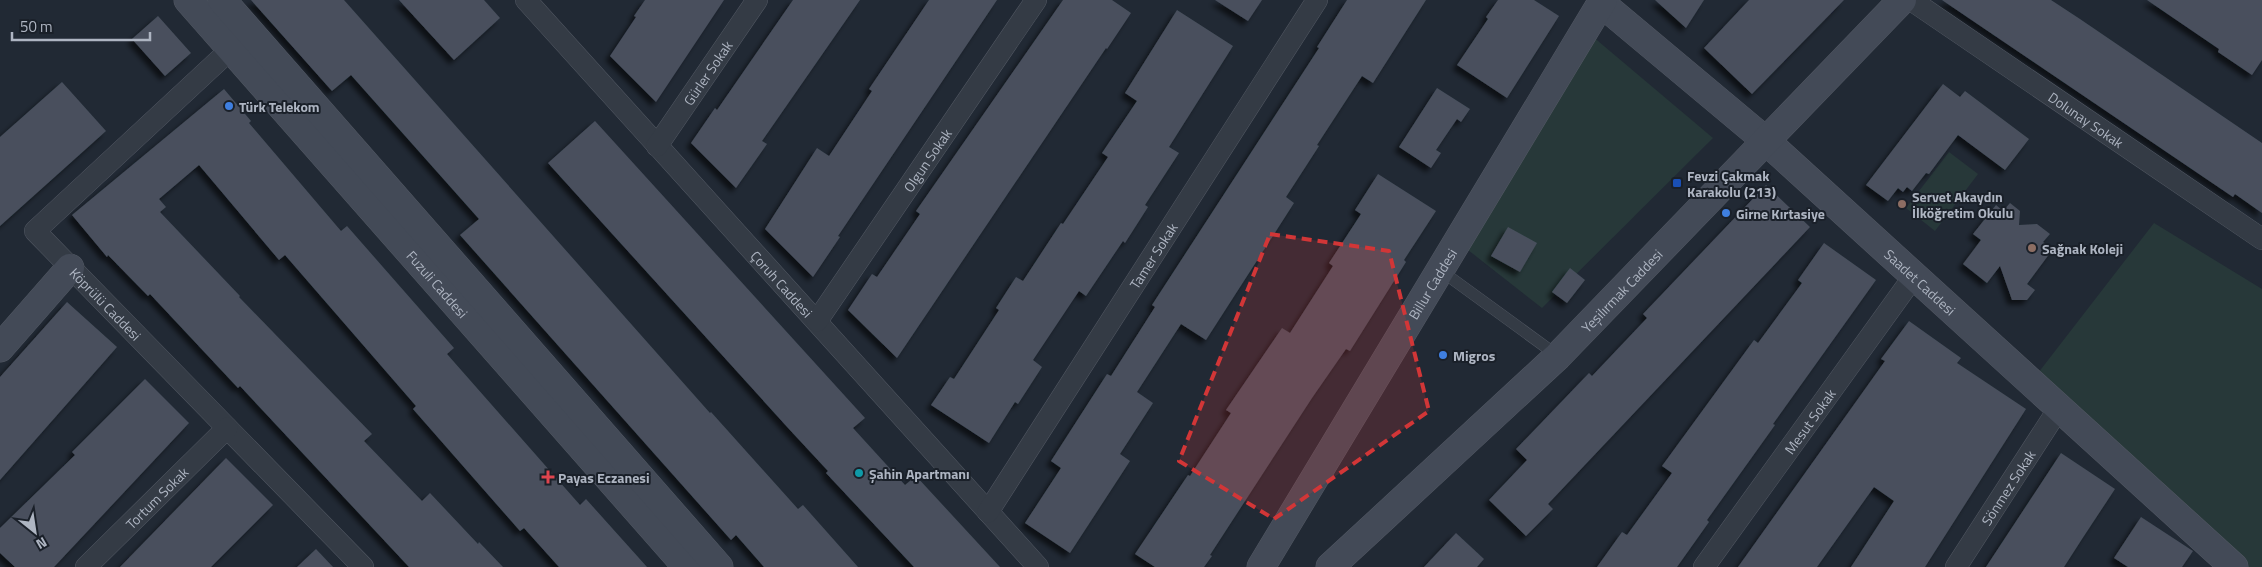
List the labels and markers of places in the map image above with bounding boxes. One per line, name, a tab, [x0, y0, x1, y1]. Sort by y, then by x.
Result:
place label: Türk Telekom	[239, 96, 320, 117]
marker: Türk Telekom	[223, 100, 235, 112]
place label: Fevzi Çakmak Karakolu (213)	[1687, 165, 1776, 202]
marker: Fevzi Çakmak Karakolu (213)	[1671, 177, 1683, 189]
place label: Servet Akaydın İlköğretim Okulu	[1912, 186, 2013, 223]
marker: Servet Akaydın İlköğretim Okulu	[1896, 198, 1908, 210]
place label: Girne Kırtasiye	[1736, 203, 1825, 224]
marker: Girne Kırtasiye	[1720, 207, 1732, 219]
place label: Sağnak Koleji	[2042, 238, 2123, 259]
marker: Sağnak Koleji	[2026, 242, 2038, 254]
place label: Migros	[1453, 345, 1496, 366]
marker: Migros	[1437, 349, 1449, 361]
place label: Şahin Apartmanı	[869, 463, 970, 484]
place label: Payas Eczanesi	[558, 467, 650, 488]
marker: Şahin Apartmanı	[853, 467, 865, 479]
marker: Payas Eczanesi	[542, 471, 554, 483]

